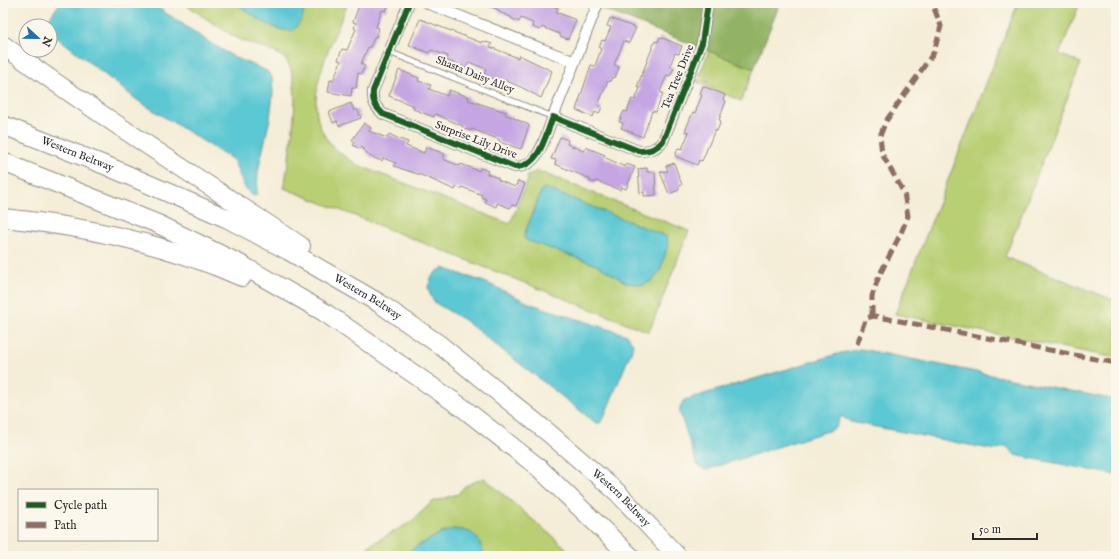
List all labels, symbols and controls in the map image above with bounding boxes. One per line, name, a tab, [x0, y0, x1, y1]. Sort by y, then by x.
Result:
north arrow	[18, 18, 58, 58]
text: N	[38, 33, 55, 49]
street label: Tea Tree Drive	[659, 43, 697, 111]
street label: Shasta Daisy Alley	[434, 53, 517, 97]
street label: Surprise Lily Drive	[433, 118, 519, 162]
street label: Western Beltway	[39, 134, 116, 175]
street label: Western Beltway	[331, 271, 404, 324]
street label: Western Beltway	[589, 466, 654, 530]
legend	[18, 489, 158, 541]
text: Cycle path	[54, 498, 108, 514]
scale bar	[973, 515, 1037, 541]
text: Path	[54, 518, 77, 533]
text: 50 m	[979, 522, 1001, 537]

